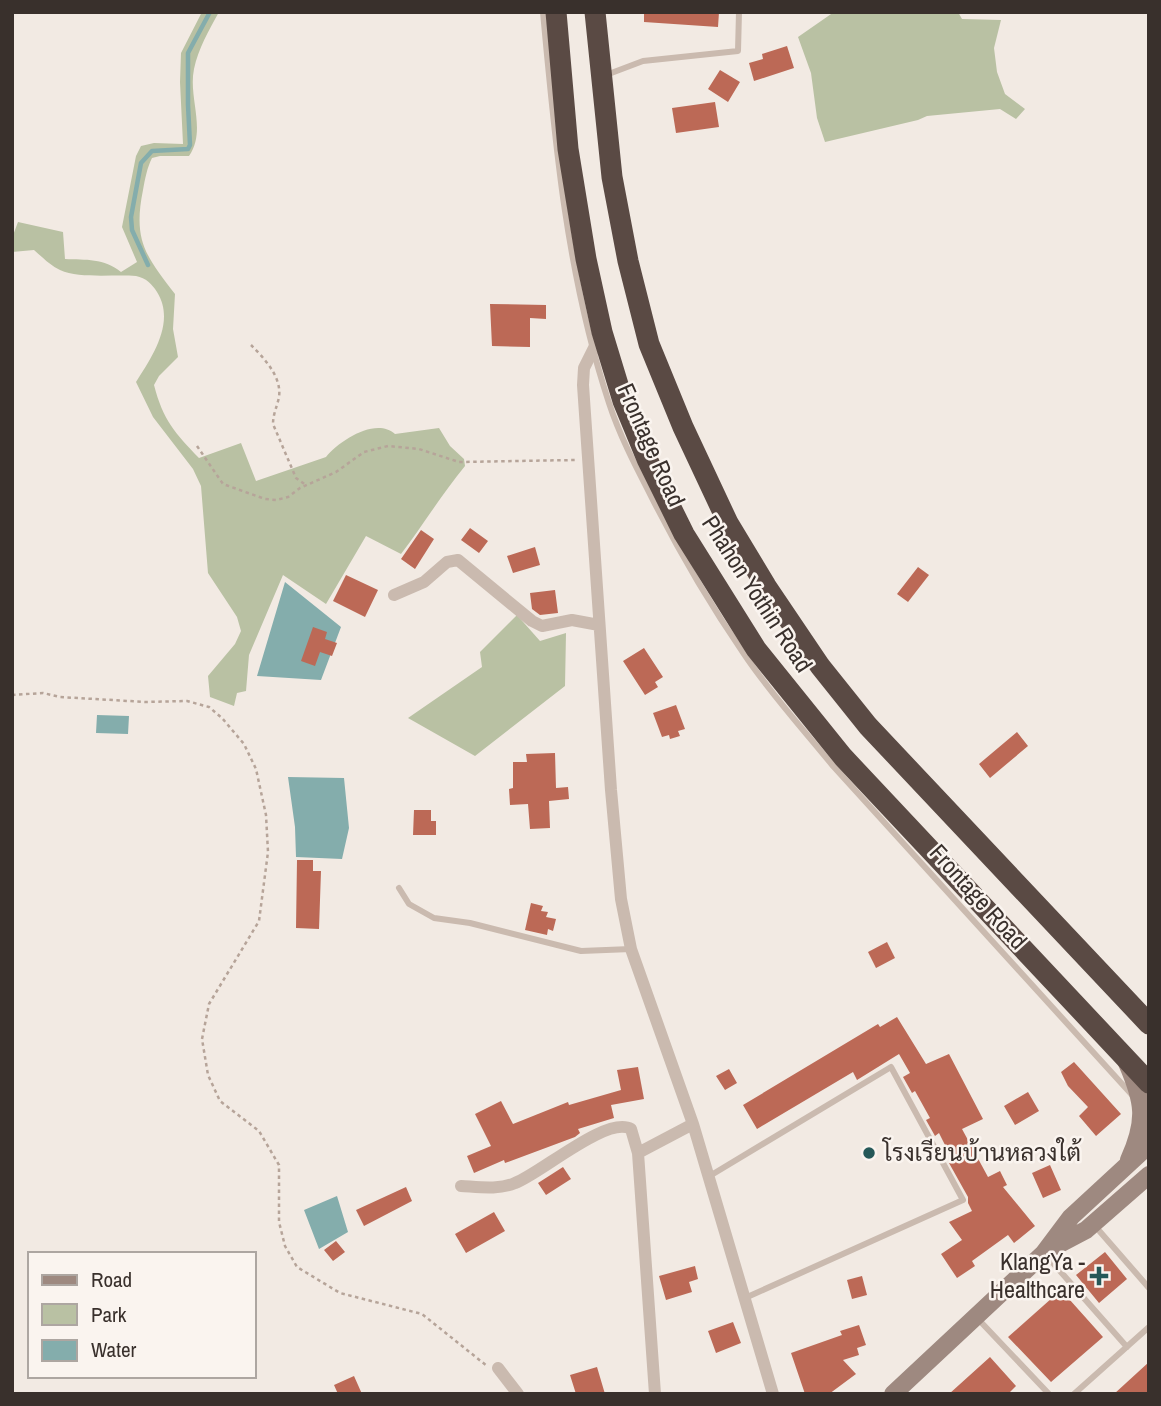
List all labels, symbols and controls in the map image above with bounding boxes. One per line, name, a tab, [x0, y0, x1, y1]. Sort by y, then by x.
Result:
street label: Frontage Road	[611, 378, 693, 511]
street label: Phahon Yothin Road	[695, 509, 821, 678]
street label: Frontage Road	[923, 837, 1035, 956]
place label: โรงเรียนบ้านหลวงใต้	[881, 1136, 1082, 1168]
marker: โรงเรียนบ้านหลวงใต้	[861, 1145, 877, 1161]
place label: KlangYa - Healthcare	[990, 1245, 1085, 1305]
legend	[28, 1252, 256, 1378]
text: Road	[91, 1265, 132, 1294]
marker: KlangYa - Healthcare	[1091, 1268, 1107, 1284]
text: Park	[91, 1300, 127, 1329]
text: Water	[91, 1335, 137, 1364]

